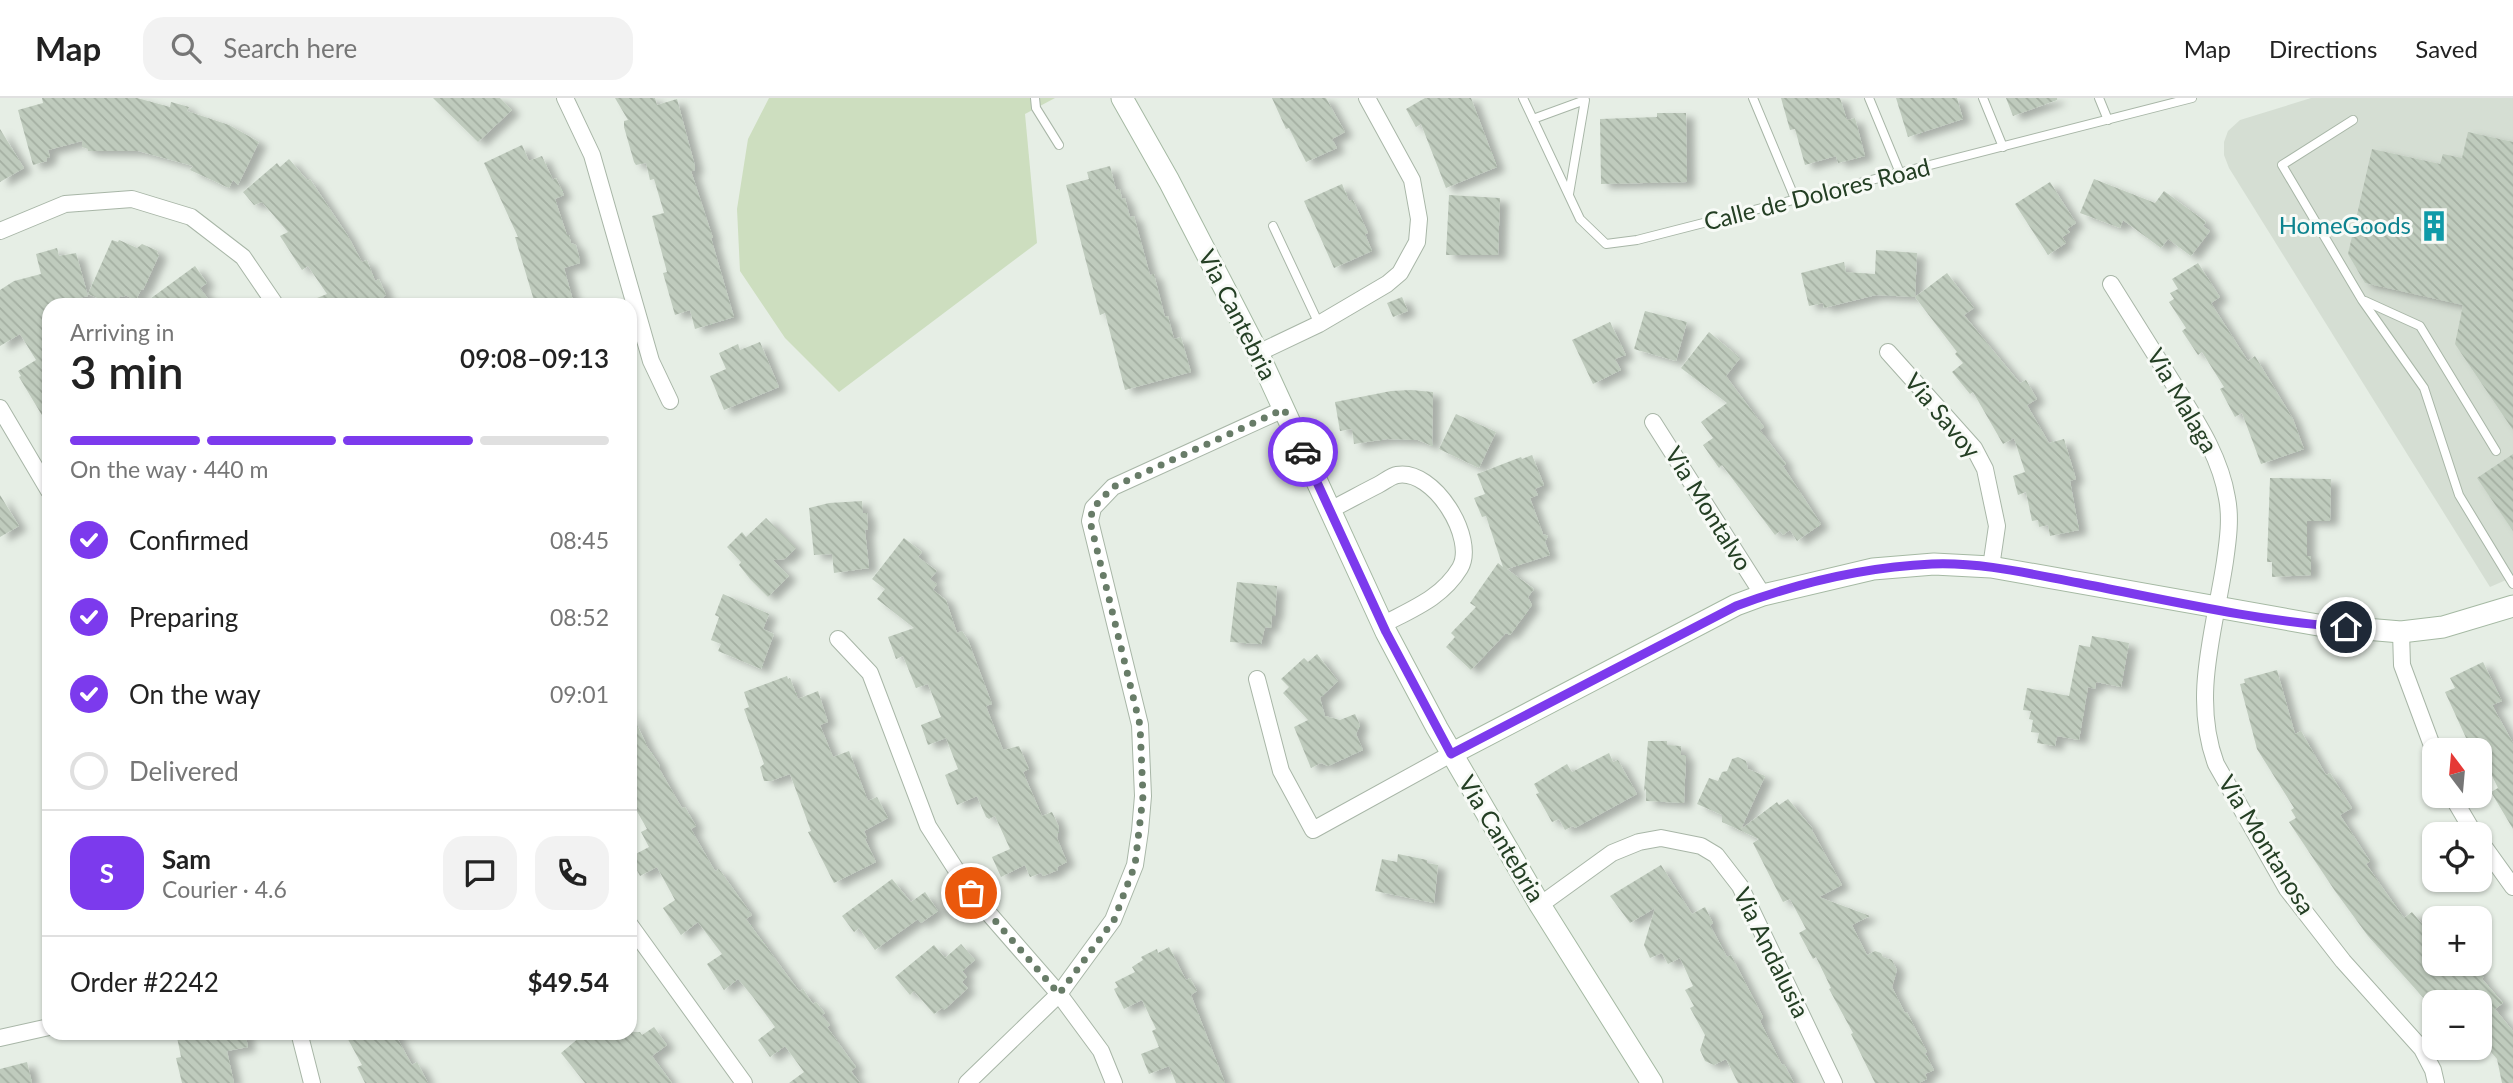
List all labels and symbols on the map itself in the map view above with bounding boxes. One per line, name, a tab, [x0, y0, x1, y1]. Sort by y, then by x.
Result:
street label: Calle de Dolores Road	[1701, 151, 1933, 236]
building icon: HomeGoods	[2417, 209, 2451, 243]
place label: HomeGoods	[2279, 210, 2411, 239]
street label: Via Cantebria	[1193, 244, 1284, 384]
street label: Via Malaga	[2142, 343, 2225, 458]
street label: Via Savoy	[1899, 367, 1988, 464]
courier	[1268, 417, 1338, 487]
street label: Via Montalvo	[1660, 441, 1759, 576]
pin	[2316, 597, 2376, 657]
north arrow	[2422, 738, 2492, 808]
street label: Via Montanosa	[2213, 769, 2322, 919]
street label: Via Cantebria	[1453, 770, 1551, 907]
pin	[941, 863, 1001, 923]
street label: Via Andalusia	[1728, 882, 1816, 1022]

